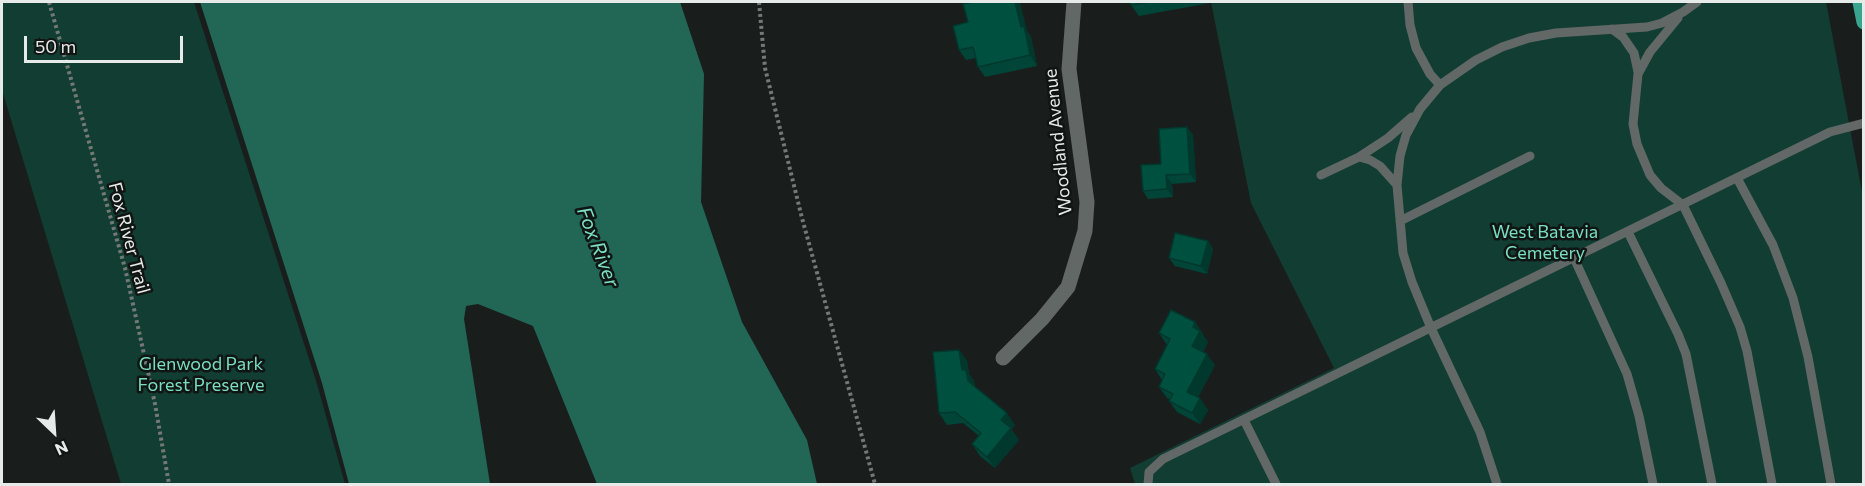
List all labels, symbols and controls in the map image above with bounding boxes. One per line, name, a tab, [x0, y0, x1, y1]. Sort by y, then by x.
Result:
scale bar	[27, 24, 186, 62]
text: 50 m	[35, 35, 76, 57]
street label: Woodland Avenue	[1040, 68, 1076, 216]
street label: Fox River Trail	[104, 180, 154, 296]
water label: Fox River	[572, 203, 624, 291]
park label: West Batavia Cemetery	[1492, 221, 1598, 264]
park label: Glenwood Park Forest Preserve	[138, 353, 264, 395]
north arrow	[24, 402, 84, 462]
text: N	[52, 438, 71, 460]

